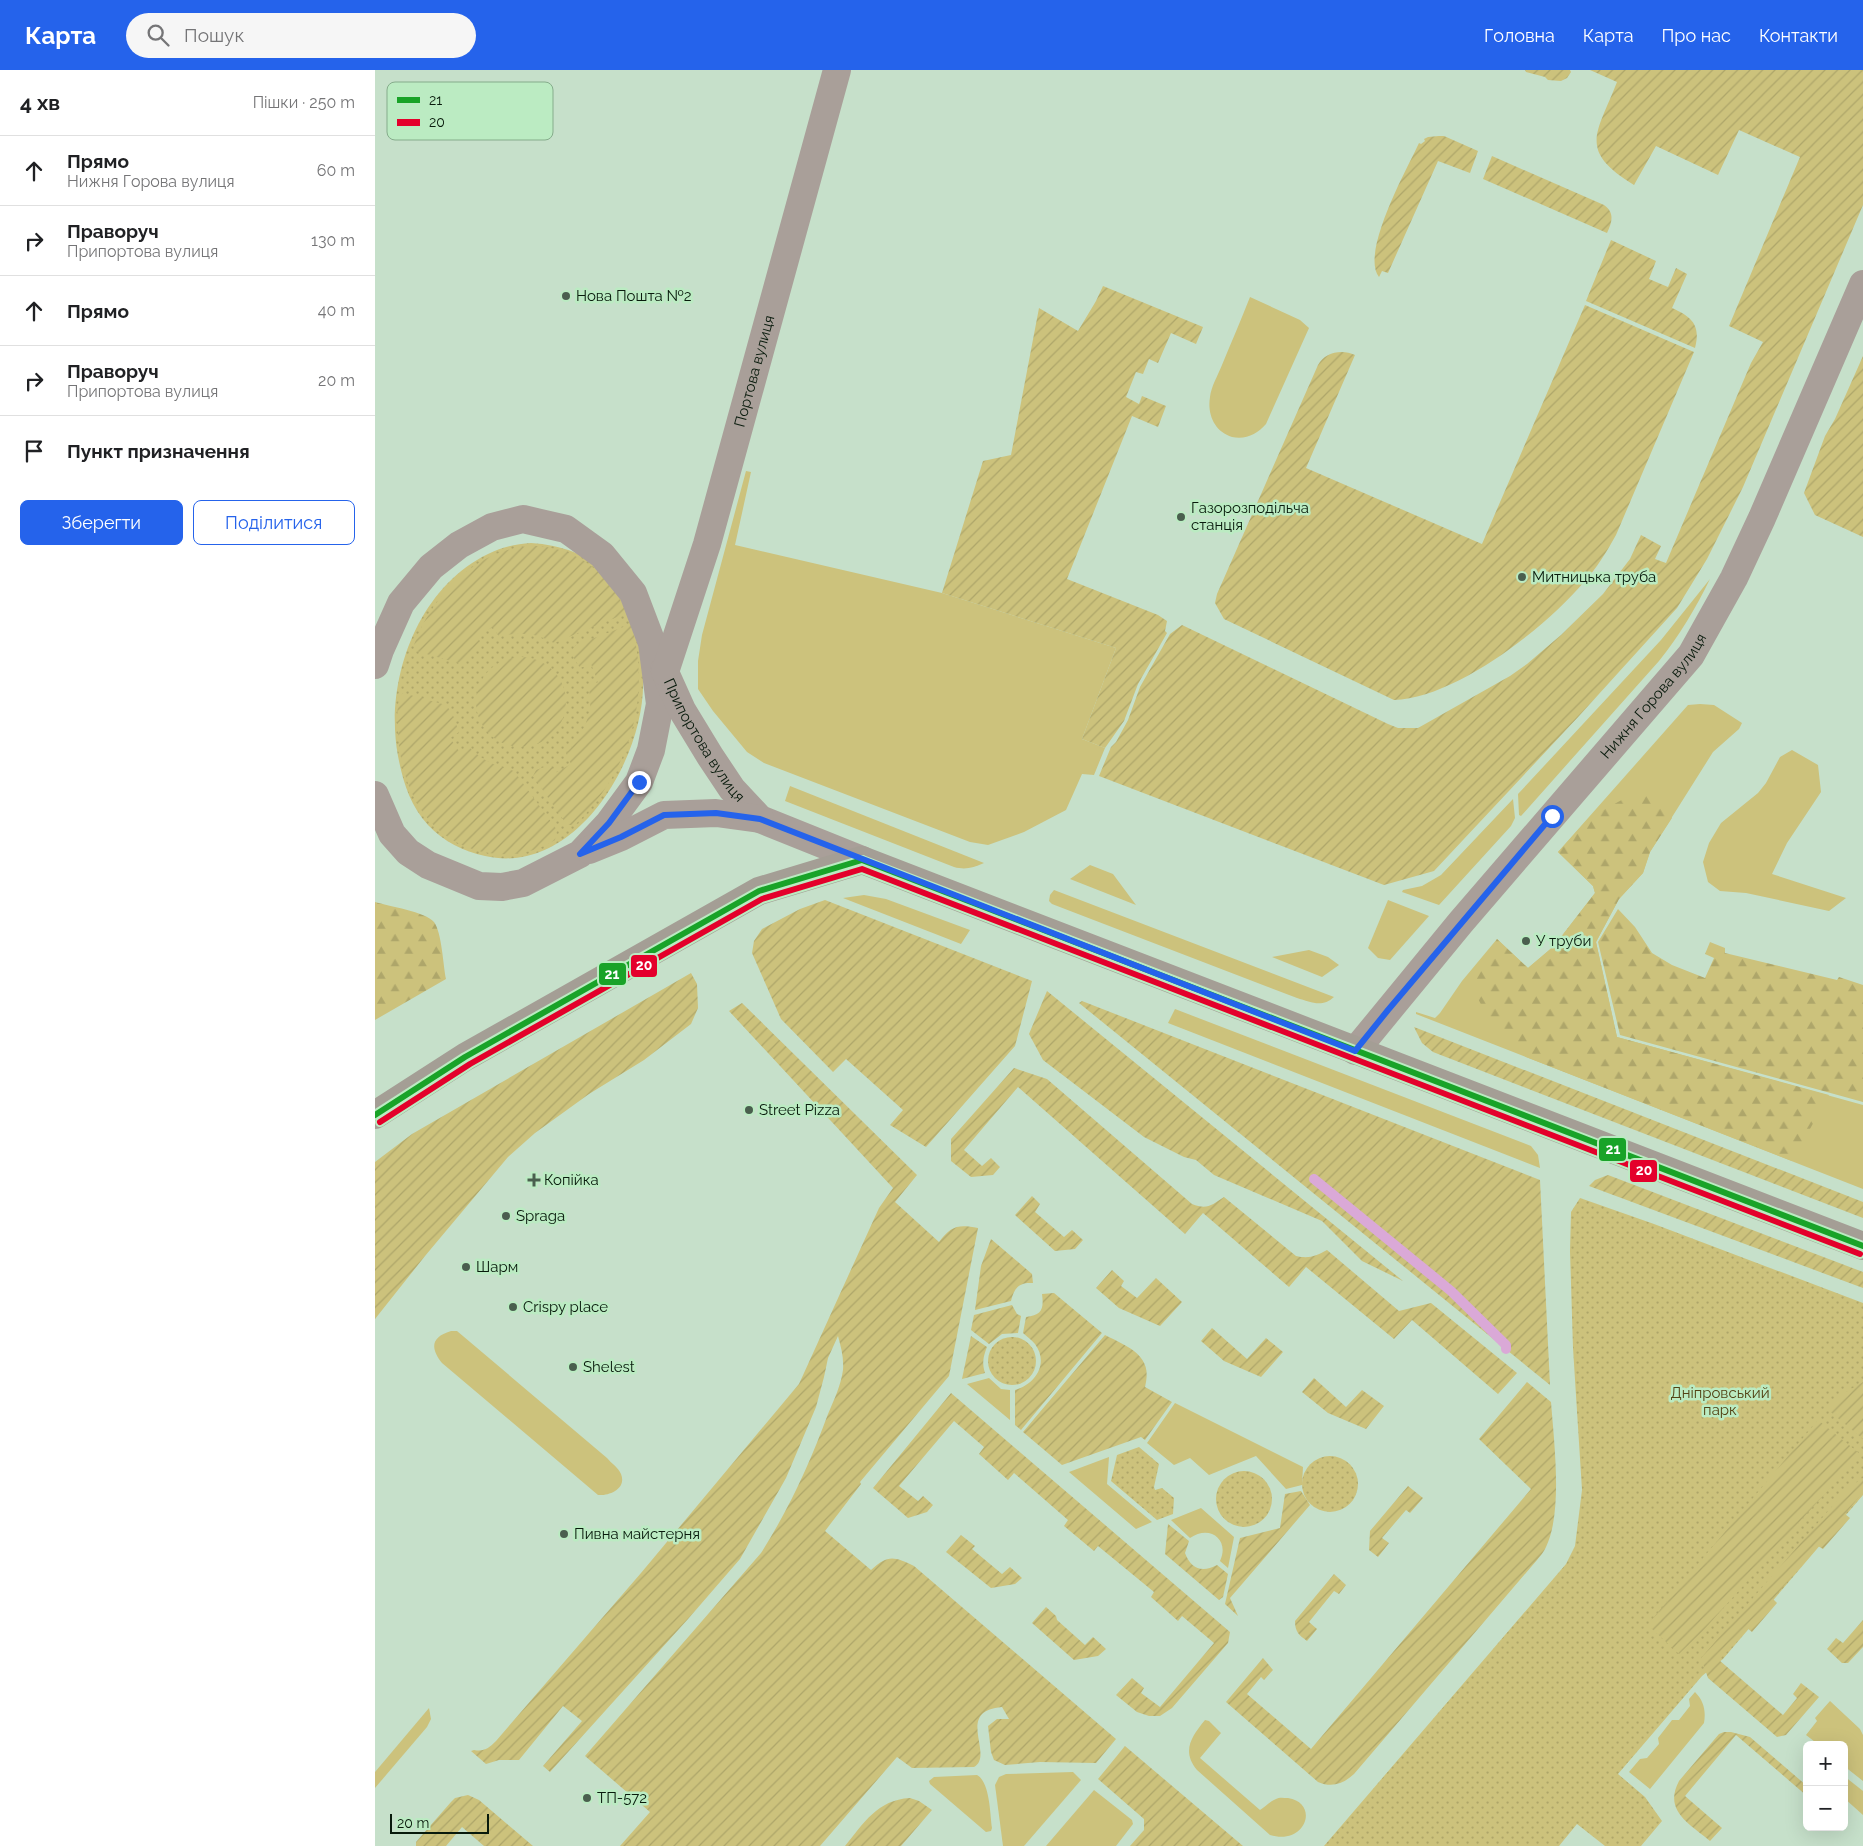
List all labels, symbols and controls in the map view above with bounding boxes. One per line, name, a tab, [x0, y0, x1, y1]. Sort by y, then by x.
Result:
search box	[126, 13, 476, 58]
text: Карта	[25, 21, 96, 50]
icon: search	[144, 21, 172, 49]
text: Пошук	[184, 24, 244, 46]
text: Головна	[1484, 25, 1555, 46]
text: Карта	[1583, 25, 1634, 46]
text: Про нас	[1662, 25, 1731, 46]
text: Контакти	[1759, 25, 1838, 46]
legend	[387, 82, 553, 140]
text: 4 хв	[20, 90, 60, 115]
text: 21	[429, 92, 442, 108]
text: Пішки · 250 m	[253, 93, 355, 112]
text: 20	[429, 114, 445, 130]
text: Прямо	[67, 150, 129, 172]
icon: ahead	[20, 157, 48, 185]
text: 60 m	[317, 161, 355, 180]
text: Нижня Горова вулиця	[67, 172, 235, 191]
text: Праворуч	[67, 220, 159, 242]
icon: right	[20, 227, 48, 255]
text: 130 m	[311, 231, 355, 250]
text: Припортова вулиця	[67, 242, 218, 261]
place label: Нова Пошта №2	[576, 287, 692, 305]
marker: Нова Пошта №2	[560, 290, 572, 302]
icon: ahead	[20, 297, 48, 325]
text: Прямо	[67, 300, 129, 322]
text: 40 m	[318, 301, 355, 320]
street label: Портова вулиця	[731, 313, 778, 429]
text: Праворуч	[67, 360, 159, 382]
icon: right	[20, 367, 48, 395]
text: 20 m	[318, 371, 355, 390]
text: Припортова вулиця	[67, 382, 218, 401]
icon: arrive	[20, 437, 48, 465]
text: Пункт призначення	[67, 440, 250, 462]
place label: Газорозподільча станція	[1191, 499, 1309, 534]
button: Зберегти	[20, 500, 183, 545]
button: Поділитися	[193, 500, 355, 545]
marker: Газорозподільча станція	[1175, 511, 1187, 523]
place label: Митницька труба	[1532, 568, 1656, 586]
marker: Митницька труба	[1516, 571, 1528, 583]
street label: Нижня Горова вулиця	[1597, 630, 1710, 762]
street label: Припортова вулиця	[660, 675, 749, 806]
route end	[628, 771, 651, 794]
route start	[1541, 805, 1564, 828]
place label: У труби	[1536, 932, 1591, 950]
marker: У труби	[1520, 935, 1532, 947]
line badge: 20	[630, 954, 658, 978]
text: 20	[636, 957, 652, 973]
line badge: 21	[598, 962, 627, 986]
text: 21	[605, 966, 619, 982]
place label: Street Pizza	[759, 1101, 840, 1119]
marker: Street Pizza	[743, 1104, 755, 1116]
line badge: 21	[1598, 1137, 1627, 1162]
text: 21	[1606, 1141, 1620, 1157]
line badge: 20	[1629, 1159, 1658, 1183]
text: 20	[1636, 1162, 1652, 1178]
place label: Копійка	[544, 1171, 599, 1189]
marker: Копійка	[528, 1174, 540, 1186]
place label: Spraga	[516, 1207, 565, 1225]
marker: Spraga	[500, 1210, 512, 1222]
place label: Шарм	[476, 1258, 518, 1276]
marker: Шарм	[460, 1261, 472, 1273]
place label: Crispy place	[523, 1298, 608, 1316]
marker: Crispy place	[507, 1301, 519, 1313]
place label: Shelest	[583, 1358, 635, 1376]
marker: Shelest	[567, 1361, 579, 1373]
park label: Дніпровський парк	[1670, 1384, 1770, 1419]
place label: Пивна майстерня	[574, 1525, 700, 1543]
marker: Пивна майстерня	[558, 1528, 570, 1540]
map controls	[1803, 1741, 1848, 1831]
button: +	[1803, 1741, 1848, 1786]
button: −	[1803, 1786, 1848, 1831]
place label: ТП-572	[597, 1789, 647, 1807]
marker: ТП-572	[581, 1792, 593, 1804]
scale bar	[390, 1811, 489, 1834]
text: 20 m	[397, 1815, 429, 1831]

